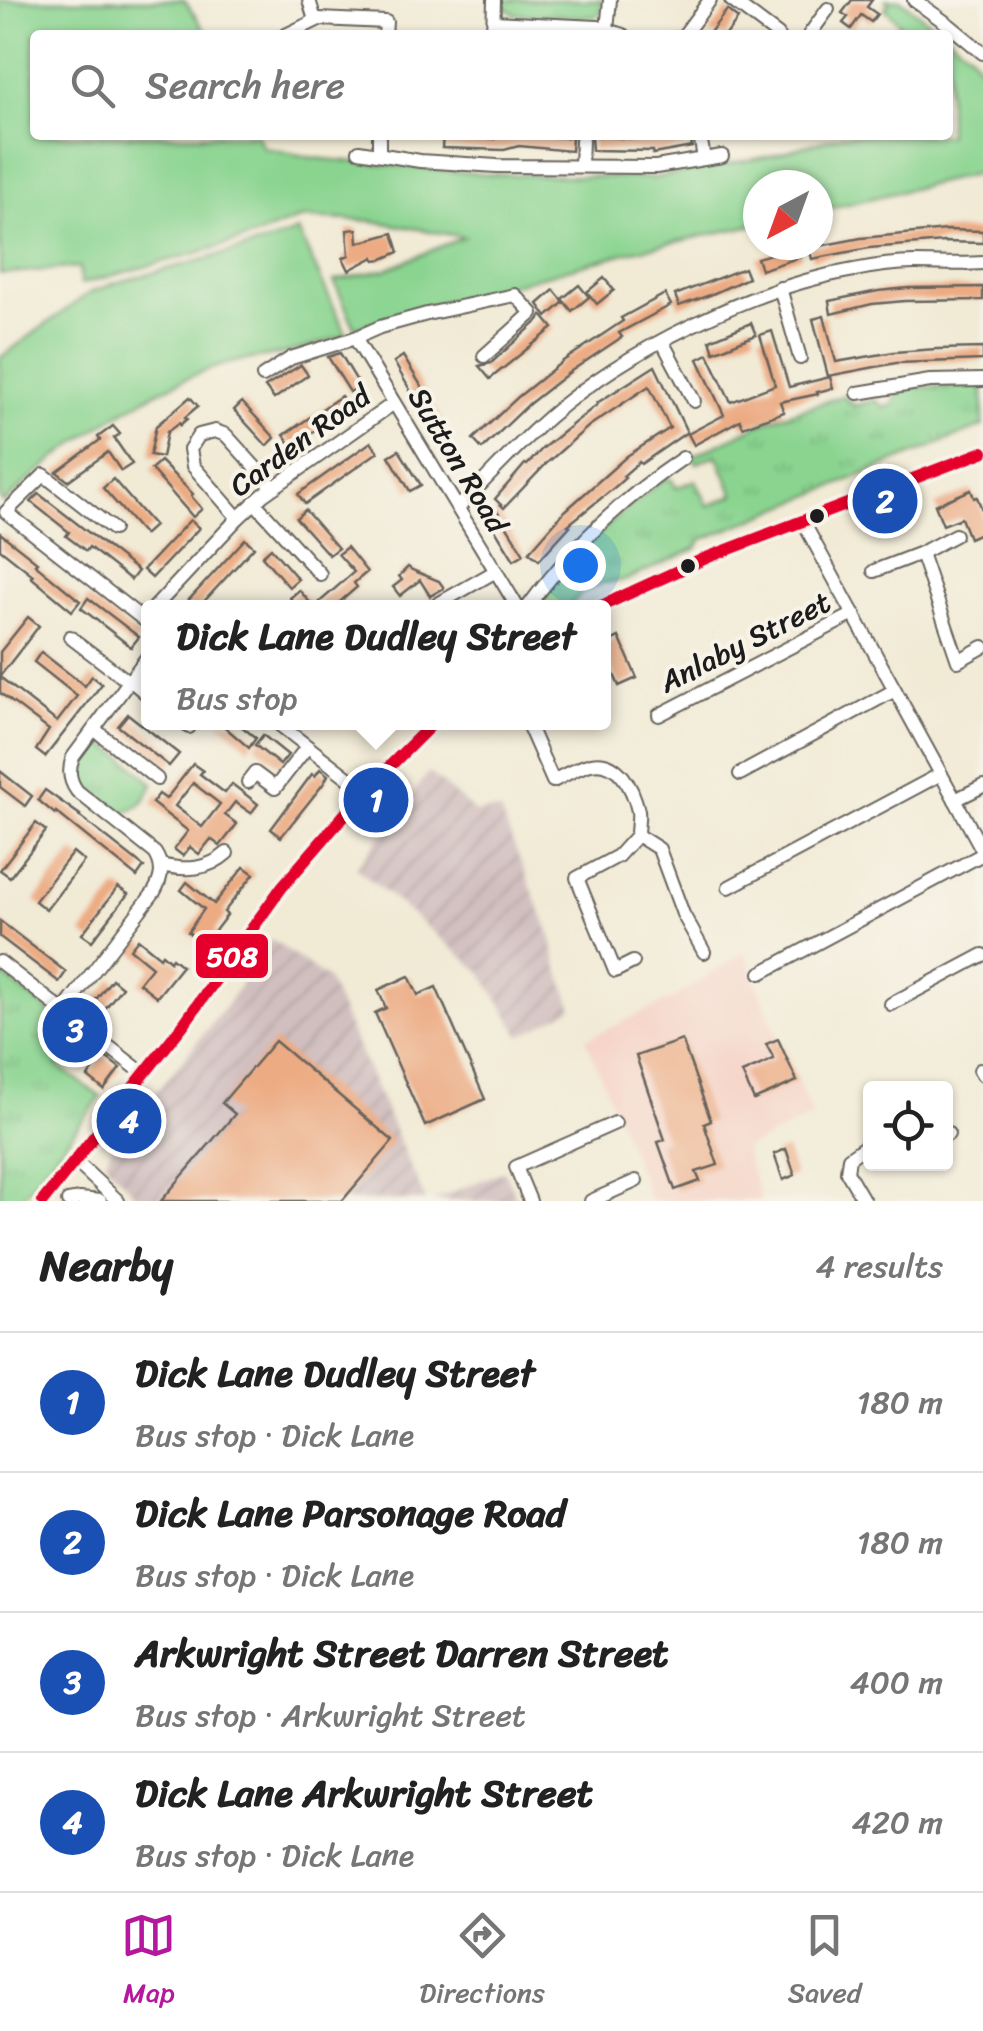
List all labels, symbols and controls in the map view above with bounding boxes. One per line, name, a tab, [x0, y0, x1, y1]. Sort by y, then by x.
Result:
search box	[30, 30, 953, 140]
text: Search here	[145, 52, 345, 119]
icon: search	[65, 58, 120, 113]
north arrow	[743, 170, 833, 260]
street label: Carden Road	[217, 369, 385, 511]
street label: Sutton Road	[393, 376, 524, 546]
pin: 2	[852, 464, 918, 538]
unlabelled marker	[807, 506, 827, 526]
your location	[555, 540, 606, 591]
unlabelled marker	[678, 556, 698, 576]
street label: Anlaby Street	[649, 575, 841, 709]
popup	[141, 600, 611, 730]
text: Dick Lane Dudley Street	[176, 603, 576, 670]
text: Bus stop	[176, 670, 297, 727]
pin: 1	[344, 762, 408, 838]
line badge: 508	[194, 932, 270, 980]
text: 508	[206, 932, 258, 981]
pin: 3	[42, 992, 108, 1068]
map controls	[863, 1081, 953, 1171]
button: locate	[863, 1081, 953, 1171]
pin: 4	[96, 1084, 162, 1158]
text: Nearby	[40, 1229, 173, 1303]
text: 4 results	[815, 1238, 943, 1295]
text: Dick Lane Dudley Street	[135, 1340, 535, 1407]
text: 1	[66, 1374, 79, 1431]
text: 180 m	[857, 1374, 943, 1431]
text: Bus stop · Dick Lane	[135, 1407, 414, 1464]
text: Dick Lane Parsonage Road	[135, 1480, 566, 1547]
text: 2	[63, 1514, 82, 1571]
text: 180 m	[857, 1514, 943, 1571]
text: Bus stop · Dick Lane	[135, 1547, 414, 1604]
text: Arkwright Street Darren Street	[135, 1620, 669, 1687]
text: 3	[64, 1654, 81, 1711]
text: 400 m	[850, 1654, 943, 1711]
text: Bus stop · Arkwright Street	[135, 1687, 526, 1744]
text: Dick Lane Arkwright Street	[135, 1760, 593, 1827]
text: 4	[62, 1794, 83, 1851]
text: 420 m	[851, 1794, 943, 1851]
text: Bus stop · Dick Lane	[135, 1827, 414, 1884]
tab: Map	[121, 1908, 176, 2017]
tab: Directions	[419, 1908, 545, 2017]
tab: Saved	[788, 1908, 862, 2017]

